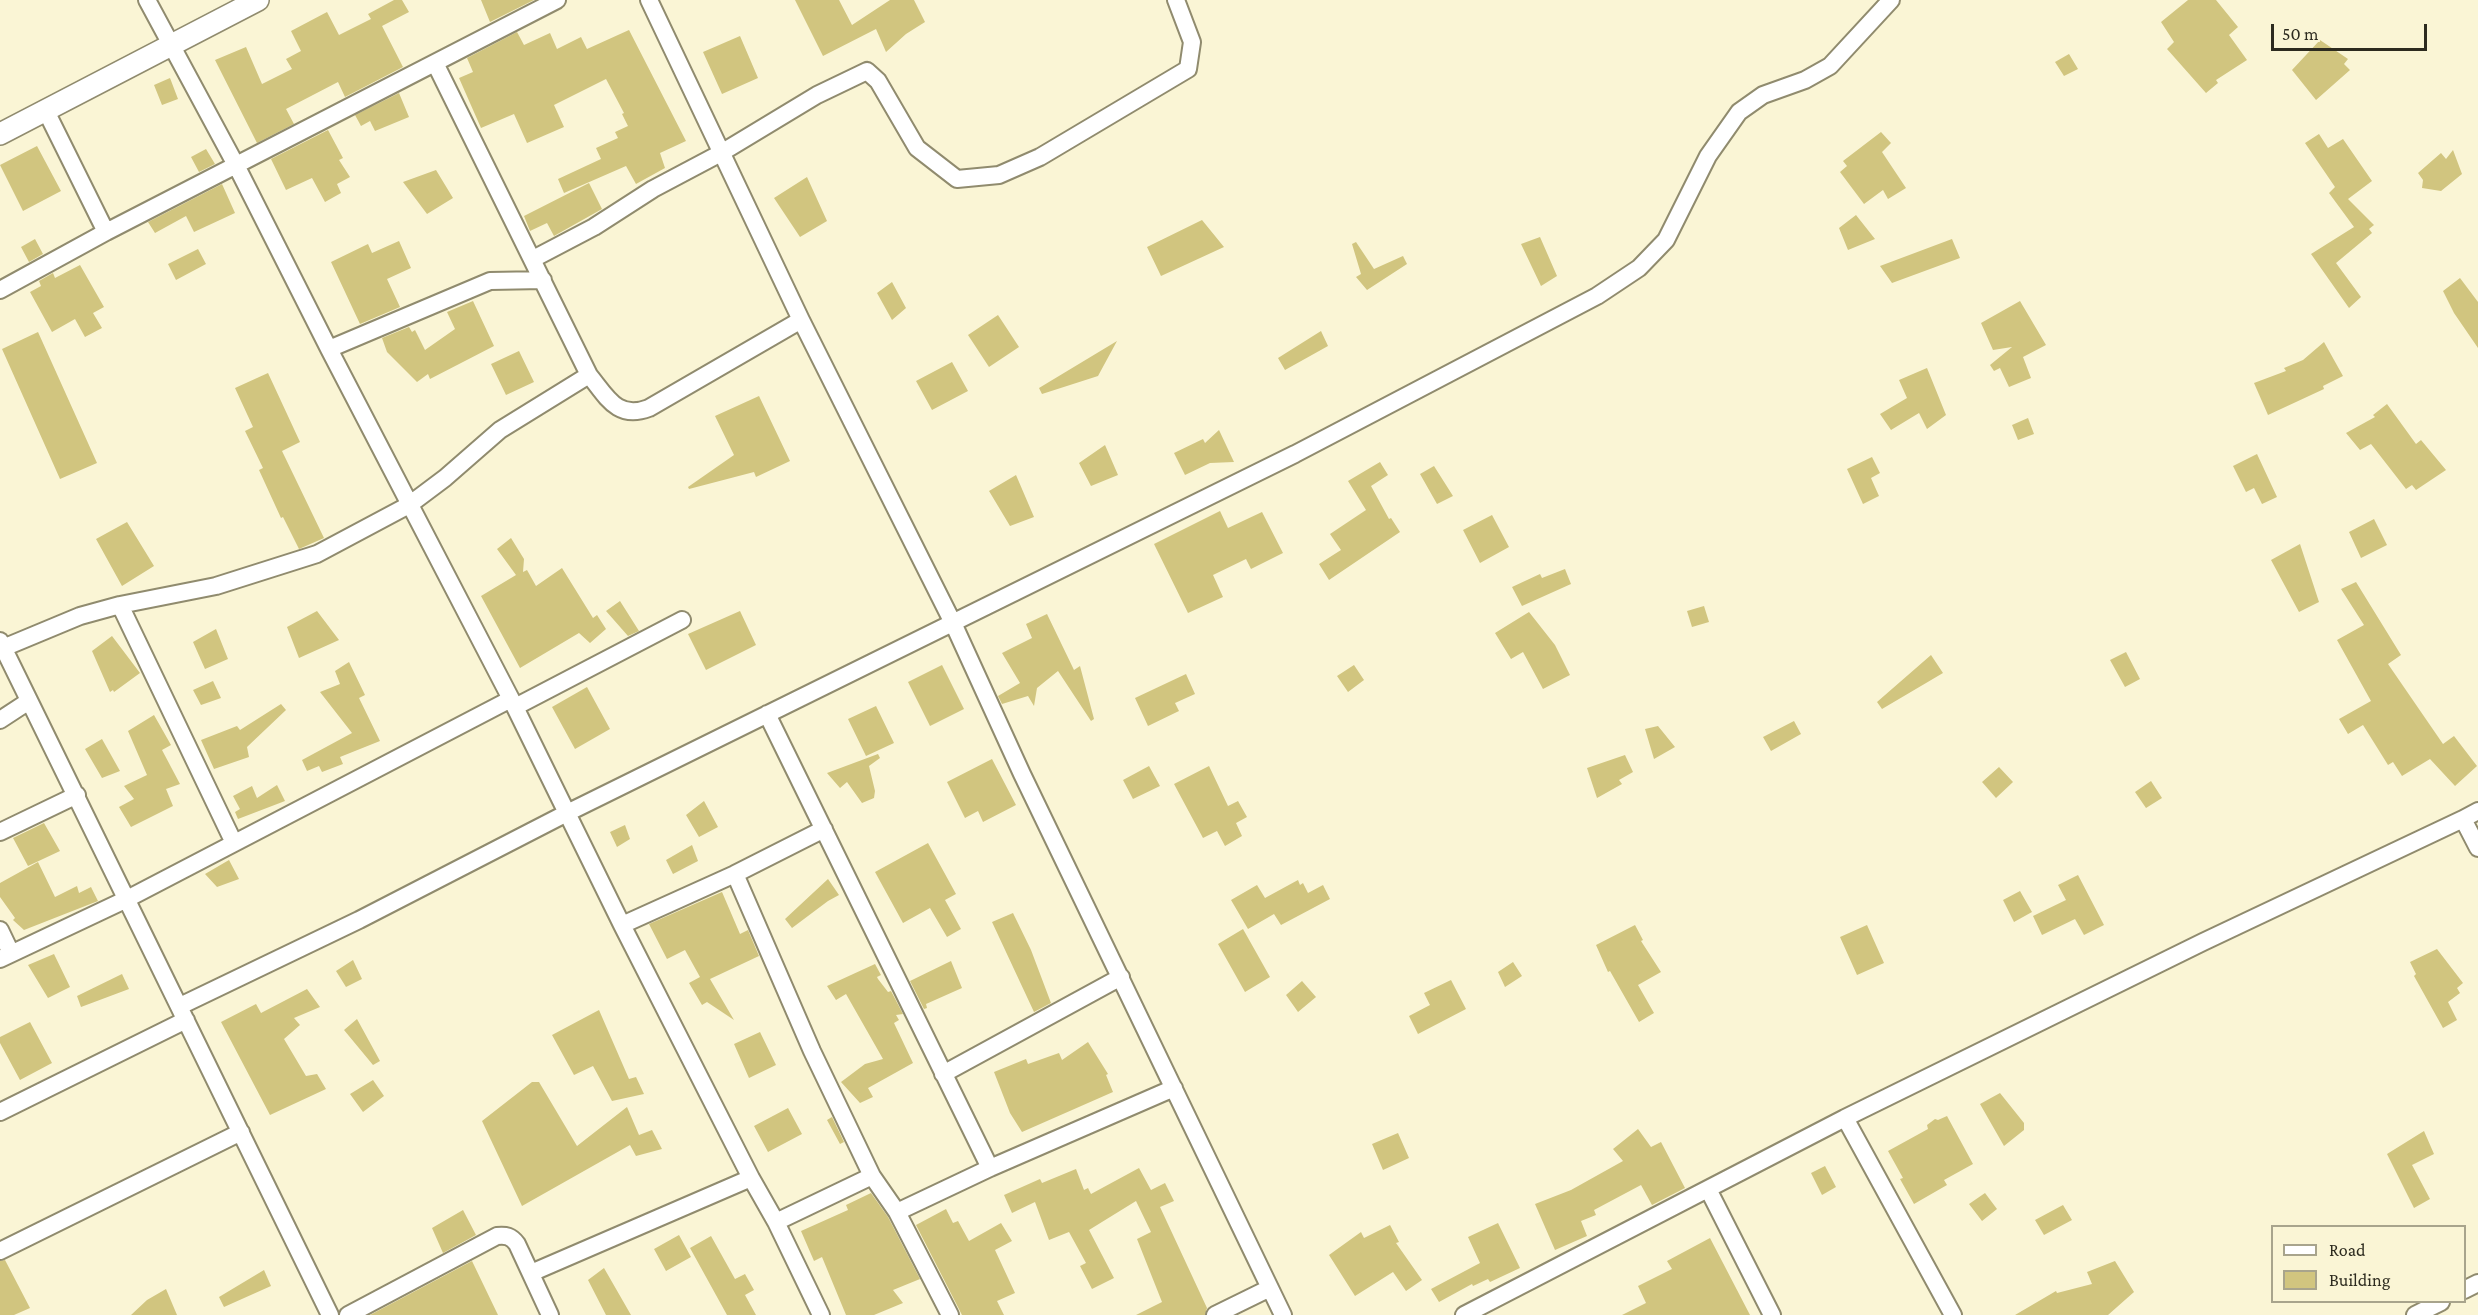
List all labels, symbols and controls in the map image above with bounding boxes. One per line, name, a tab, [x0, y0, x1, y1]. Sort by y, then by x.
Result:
scale bar	[2274, 12, 2430, 50]
text: 50 m	[2282, 24, 2319, 44]
legend	[2271, 1225, 2466, 1303]
text: Road	[2329, 1240, 2366, 1260]
text: Building	[2329, 1270, 2390, 1290]

